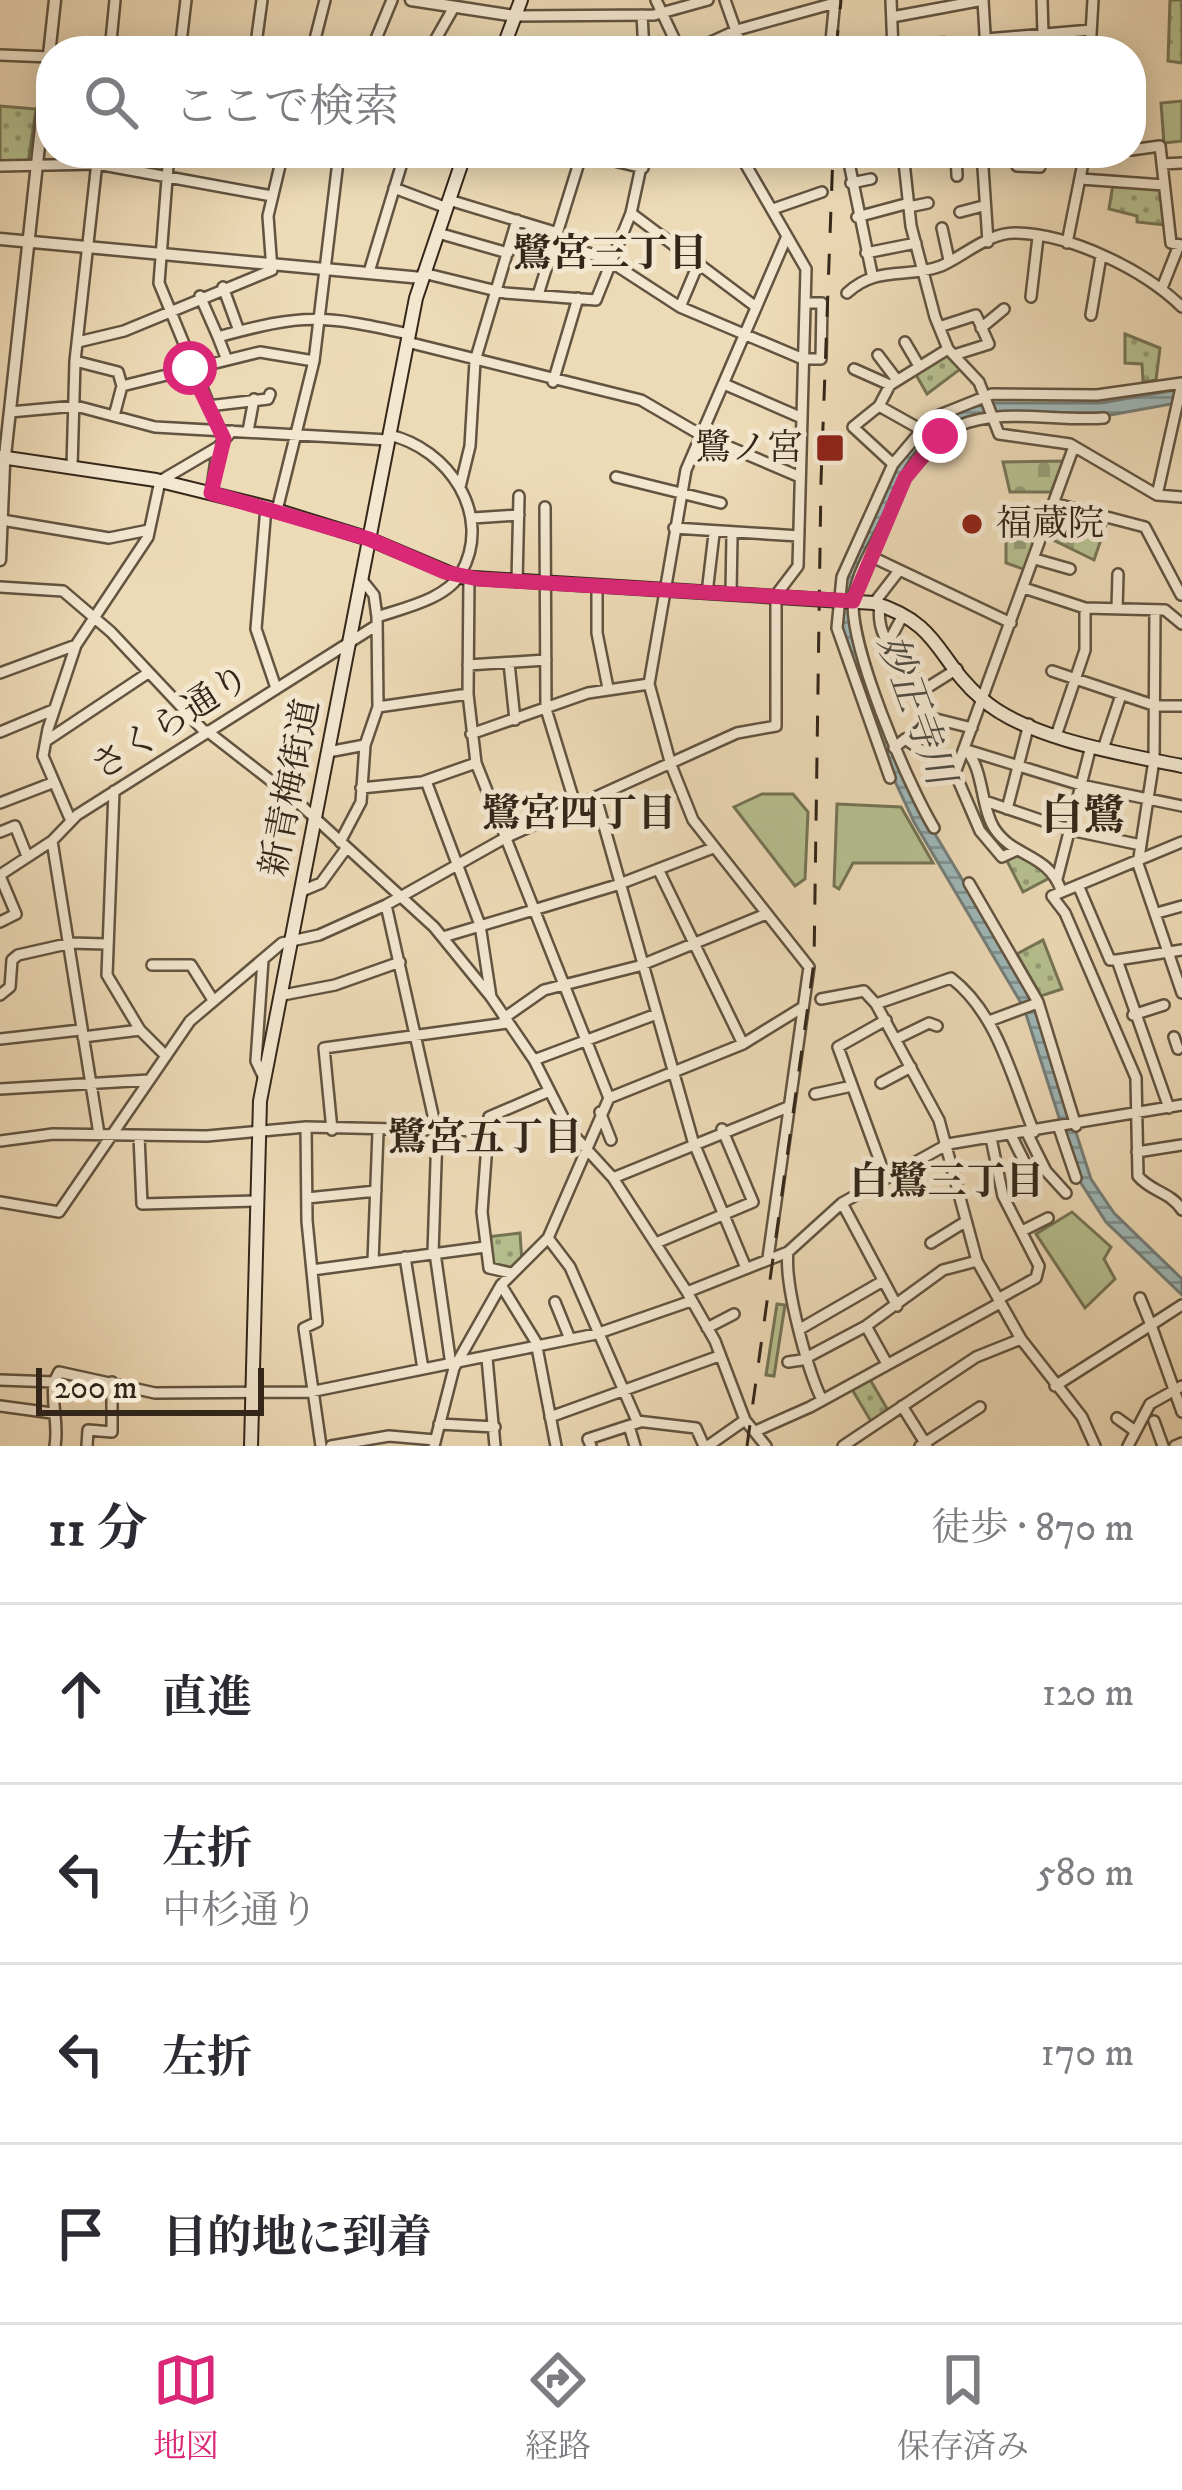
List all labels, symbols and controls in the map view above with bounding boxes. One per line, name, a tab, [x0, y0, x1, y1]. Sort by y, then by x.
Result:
search box	[36, 36, 1146, 168]
icon: search	[78, 69, 144, 135]
text: ここで検索	[174, 80, 399, 136]
district label: 鷺宮三丁目	[512, 230, 708, 279]
route start	[163, 341, 217, 395]
route end	[913, 409, 967, 463]
place label: 鷺ノ宮	[695, 426, 803, 471]
marker: 鷺ノ宮	[814, 432, 846, 464]
place label: 福蔵院	[996, 502, 1104, 547]
marker: 福蔵院	[959, 511, 985, 537]
water label: 妙正寺川	[865, 628, 966, 795]
street label: さくら通り	[83, 655, 259, 791]
street label: 新青梅街道	[252, 695, 330, 881]
district label: 鷺宮四丁目	[481, 790, 677, 839]
district label: 白鷺	[1041, 791, 1125, 843]
district label: 鷺宮五丁目	[387, 1114, 583, 1163]
district label: 白鷺三丁目	[849, 1158, 1045, 1207]
scale bar	[36, 1362, 264, 1415]
text: 200 m	[54, 1368, 138, 1409]
text: 11 分	[48, 1498, 147, 1562]
text: 徒歩 · 870 m	[931, 1504, 1134, 1553]
icon: ahead	[48, 1661, 114, 1727]
text: 120 m	[1042, 1669, 1134, 1718]
text: 直進	[162, 1671, 252, 1727]
text: 左折	[162, 1822, 252, 1878]
icon: left	[48, 1841, 114, 1907]
text: 580 m	[1037, 1849, 1134, 1898]
text: 中杉通り	[162, 1887, 318, 1936]
icon: left	[48, 2021, 114, 2087]
text: 170 m	[1040, 2029, 1134, 2078]
text: 左折	[162, 2031, 252, 2087]
icon: arrive	[48, 2201, 114, 2267]
text: 目的地に到着	[162, 2211, 432, 2267]
tab: 地図	[153, 2347, 219, 2468]
tab: 経路	[525, 2347, 591, 2468]
tab: 保存済み	[897, 2347, 1029, 2468]

